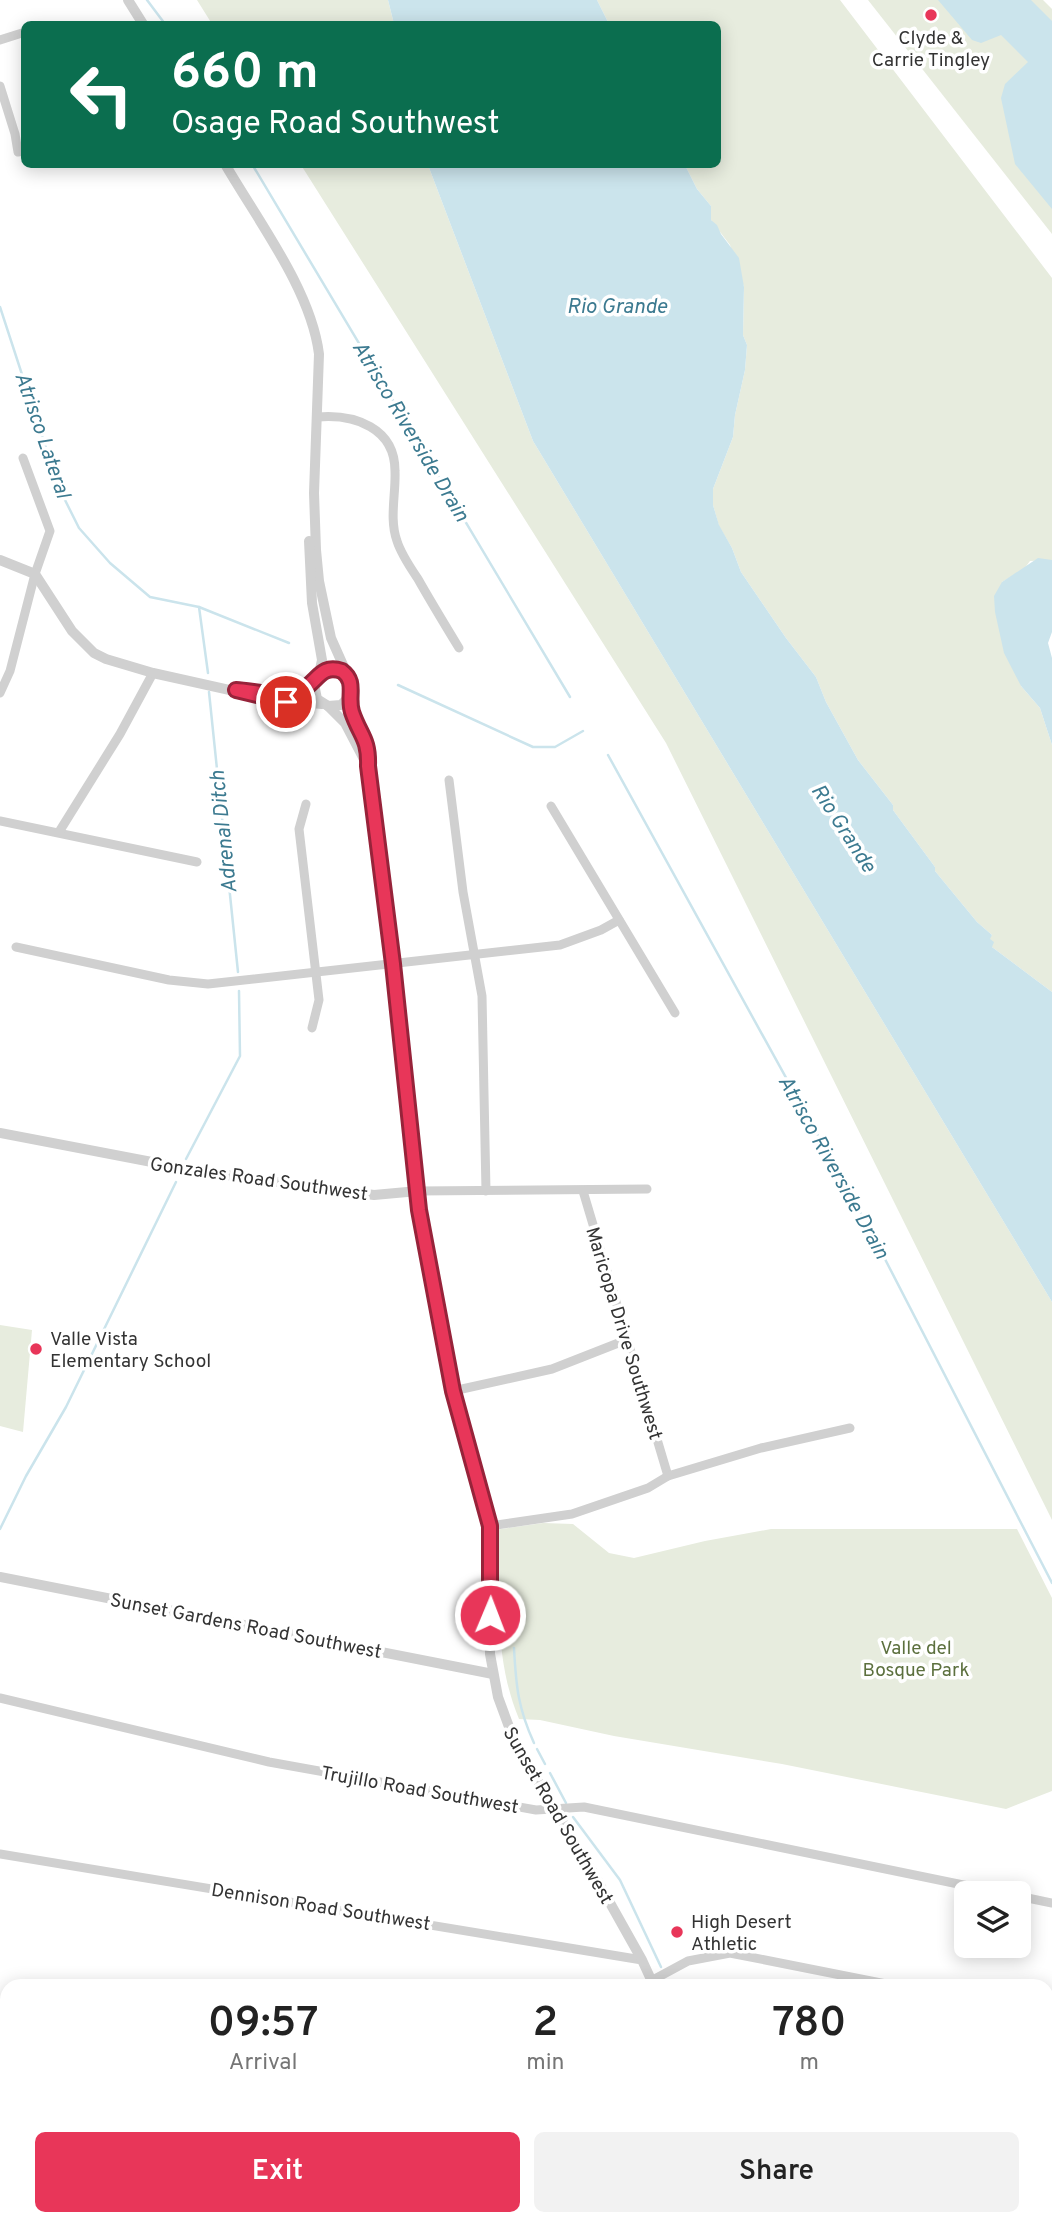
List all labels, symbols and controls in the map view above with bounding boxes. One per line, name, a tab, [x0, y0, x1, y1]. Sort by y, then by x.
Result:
marker: Clyde & Carrie Tingley	[923, 7, 939, 23]
place label: Clyde & Carrie Tingley	[872, 27, 990, 73]
text: 660 m	[171, 44, 319, 106]
icon: left	[56, 49, 147, 140]
text: Osage Road Southwest	[171, 105, 500, 145]
water label: Rio Grande	[567, 294, 668, 321]
water label: Atrisco Riverside Drain	[345, 336, 475, 528]
water label: Atrisco Lateral	[7, 369, 76, 504]
pin	[256, 672, 316, 732]
icon: arrive	[267, 683, 305, 721]
water label: Adrenal Ditch	[205, 769, 244, 895]
water label: Rio Grande	[804, 779, 882, 879]
water label: Atrisco Riverside Drain	[771, 1071, 895, 1265]
street label: Gonzales Road Southwest	[148, 1153, 369, 1207]
street label: Maricopa Drive Southwest	[579, 1224, 667, 1443]
place label: Valle Vista Elementary School	[50, 1328, 211, 1374]
marker: Valle Vista Elementary School	[28, 1341, 44, 1357]
position arrow	[453, 1578, 527, 1652]
street label: Sunset Gardens Road Southwest	[108, 1589, 383, 1665]
park label: Valle del Bosque Park	[863, 1637, 969, 1683]
street label: Sunset Road Southwest	[497, 1723, 618, 1909]
street label: Trujillo Road Southwest	[319, 1762, 520, 1820]
street label: Dennison Road Southwest	[209, 1879, 432, 1937]
map controls	[954, 1881, 1031, 1958]
button: layers	[954, 1881, 1031, 1958]
place label: High Desert Athletic	[691, 1911, 792, 1957]
marker: High Desert Athletic	[669, 1924, 685, 1940]
text: 09:57	[208, 1998, 319, 2051]
text: 2	[533, 1998, 558, 2051]
text: 780	[772, 1998, 846, 2051]
text: Arrival	[229, 2049, 297, 2078]
text: min	[526, 2049, 565, 2078]
text: m	[800, 2049, 819, 2078]
button: Exit	[35, 2132, 520, 2212]
button: Share	[534, 2132, 1019, 2212]

